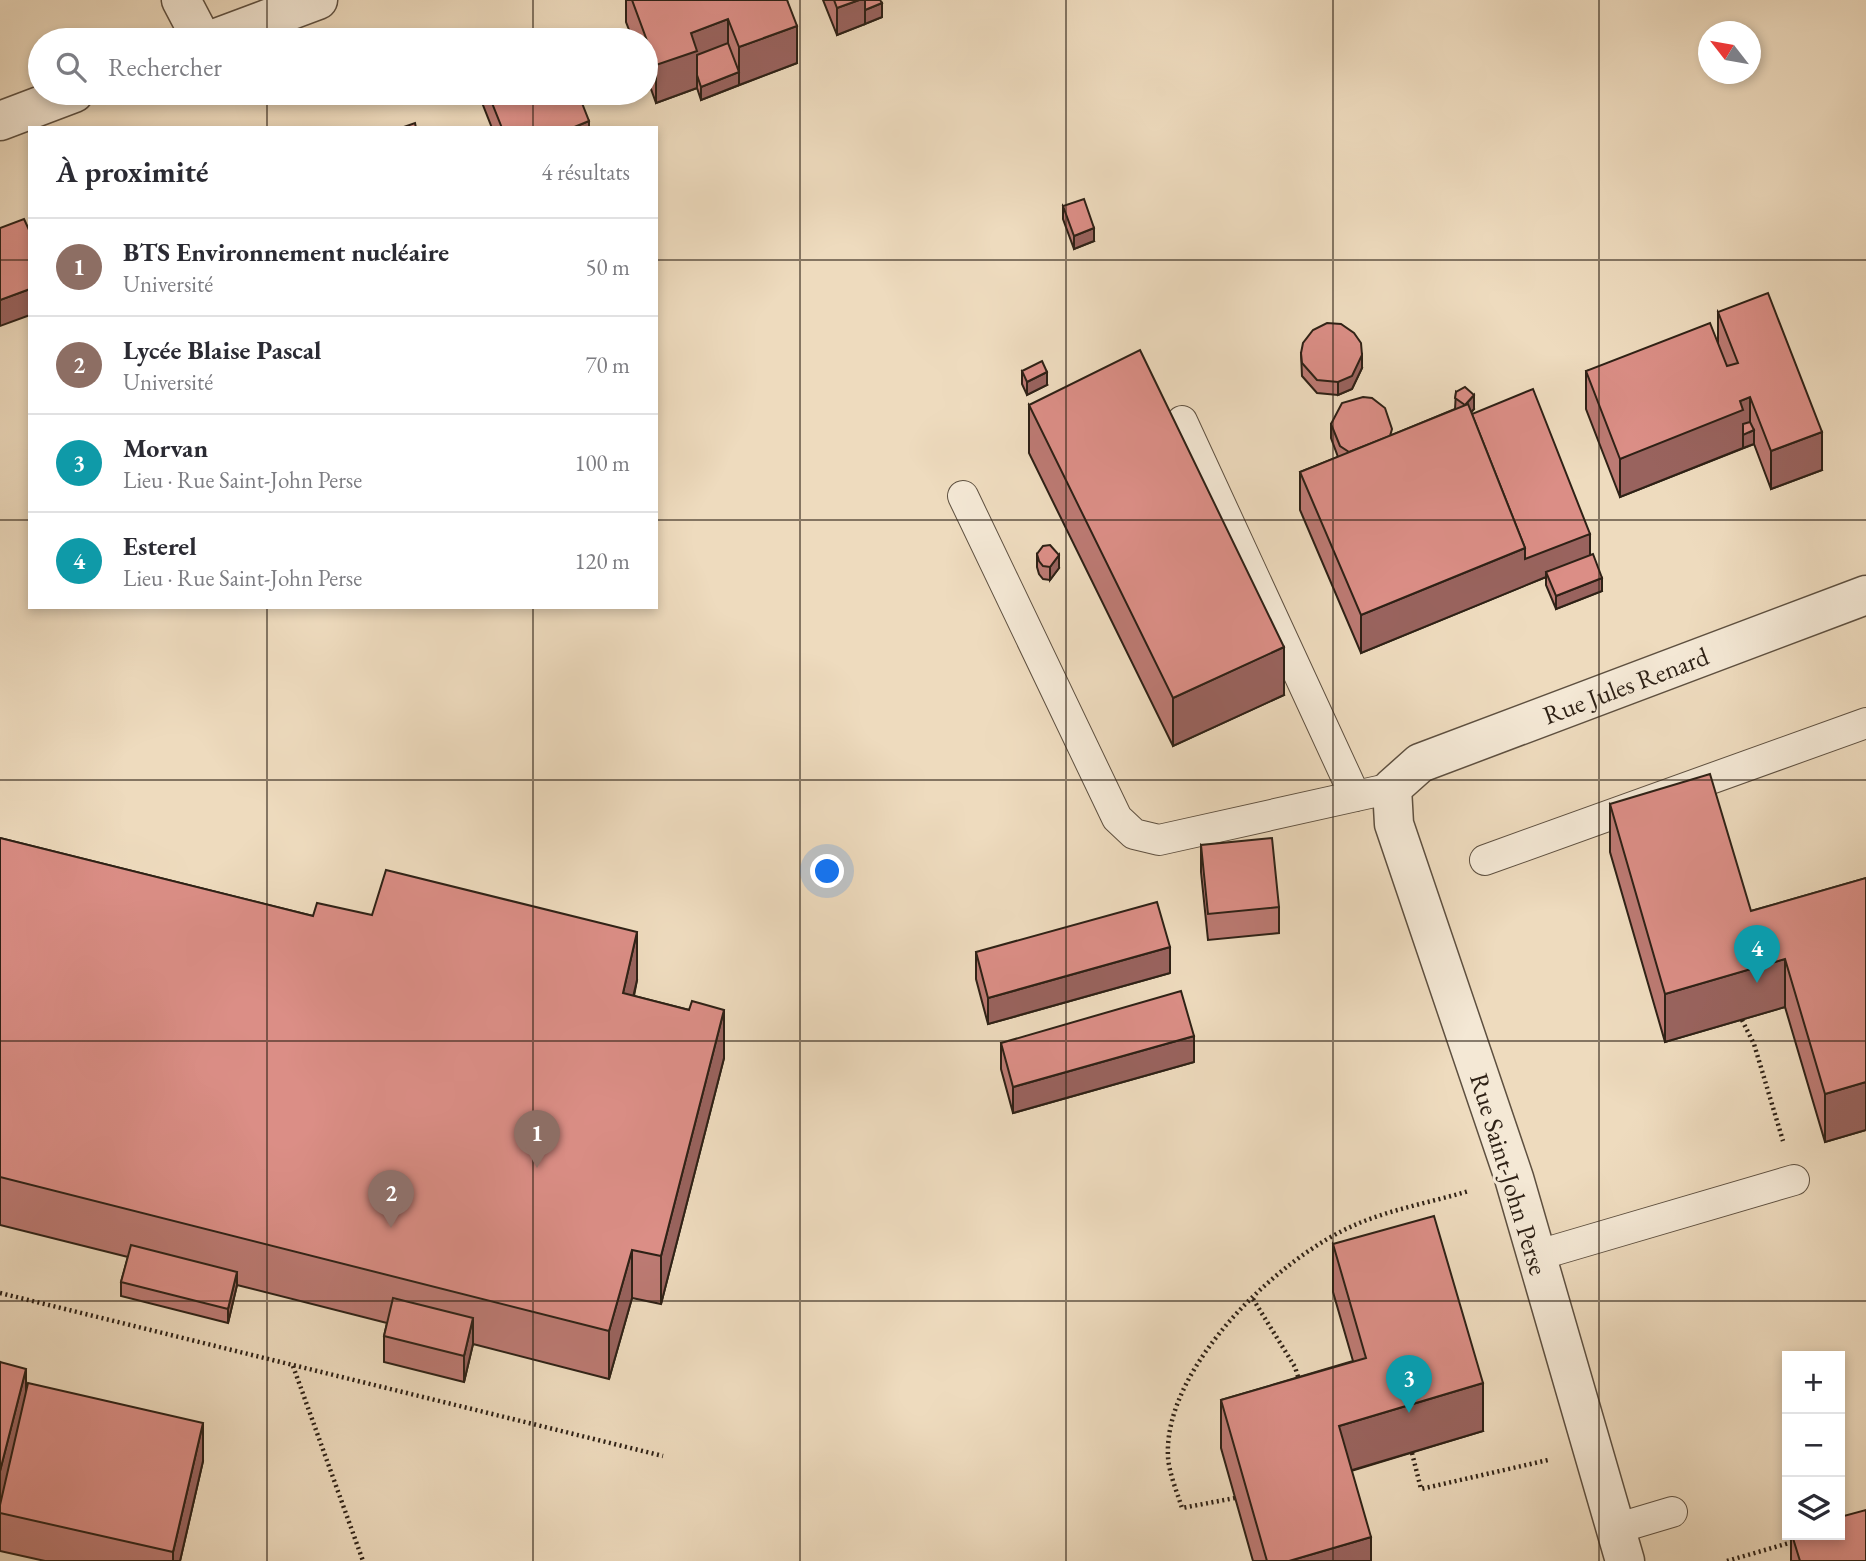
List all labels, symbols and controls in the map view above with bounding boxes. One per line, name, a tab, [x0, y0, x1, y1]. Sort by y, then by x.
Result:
north arrow	[1698, 21, 1761, 84]
search box	[28, 28, 658, 105]
icon: search	[52, 48, 90, 86]
text: Rechercher	[108, 50, 222, 84]
text: À proximité	[56, 152, 208, 191]
text: 4 résultats	[542, 157, 630, 187]
text: BTS Environnement nucléaire	[123, 235, 449, 269]
text: 1	[73, 252, 85, 282]
text: 50 m	[585, 252, 630, 282]
text: Université	[123, 269, 213, 299]
text: Lycée Blaise Pascal	[123, 333, 321, 367]
text: 2	[73, 350, 85, 380]
text: 70 m	[585, 350, 630, 380]
text: Université	[123, 367, 213, 397]
text: Morvan	[123, 431, 208, 465]
text: 3	[73, 448, 85, 478]
text: 100 m	[574, 448, 630, 478]
text: Lieu · Rue Saint-John Perse	[123, 465, 362, 495]
text: Esterel	[123, 529, 197, 563]
text: 4	[73, 546, 85, 576]
text: 120 m	[574, 546, 630, 576]
text: Lieu · Rue Saint-John Perse	[123, 563, 362, 593]
street label: Rue Jules Renard	[1538, 638, 1714, 732]
your location	[810, 854, 844, 888]
pin: 4	[1734, 925, 1780, 983]
street label: Rue Saint-John Perse	[1462, 1069, 1556, 1279]
pin: 1	[514, 1110, 560, 1168]
pin: 2	[368, 1170, 414, 1228]
map controls	[1782, 1351, 1845, 1540]
button: +	[1782, 1351, 1845, 1414]
pin: 3	[1386, 1355, 1432, 1413]
button: −	[1782, 1414, 1845, 1477]
button: layers	[1782, 1477, 1845, 1540]

